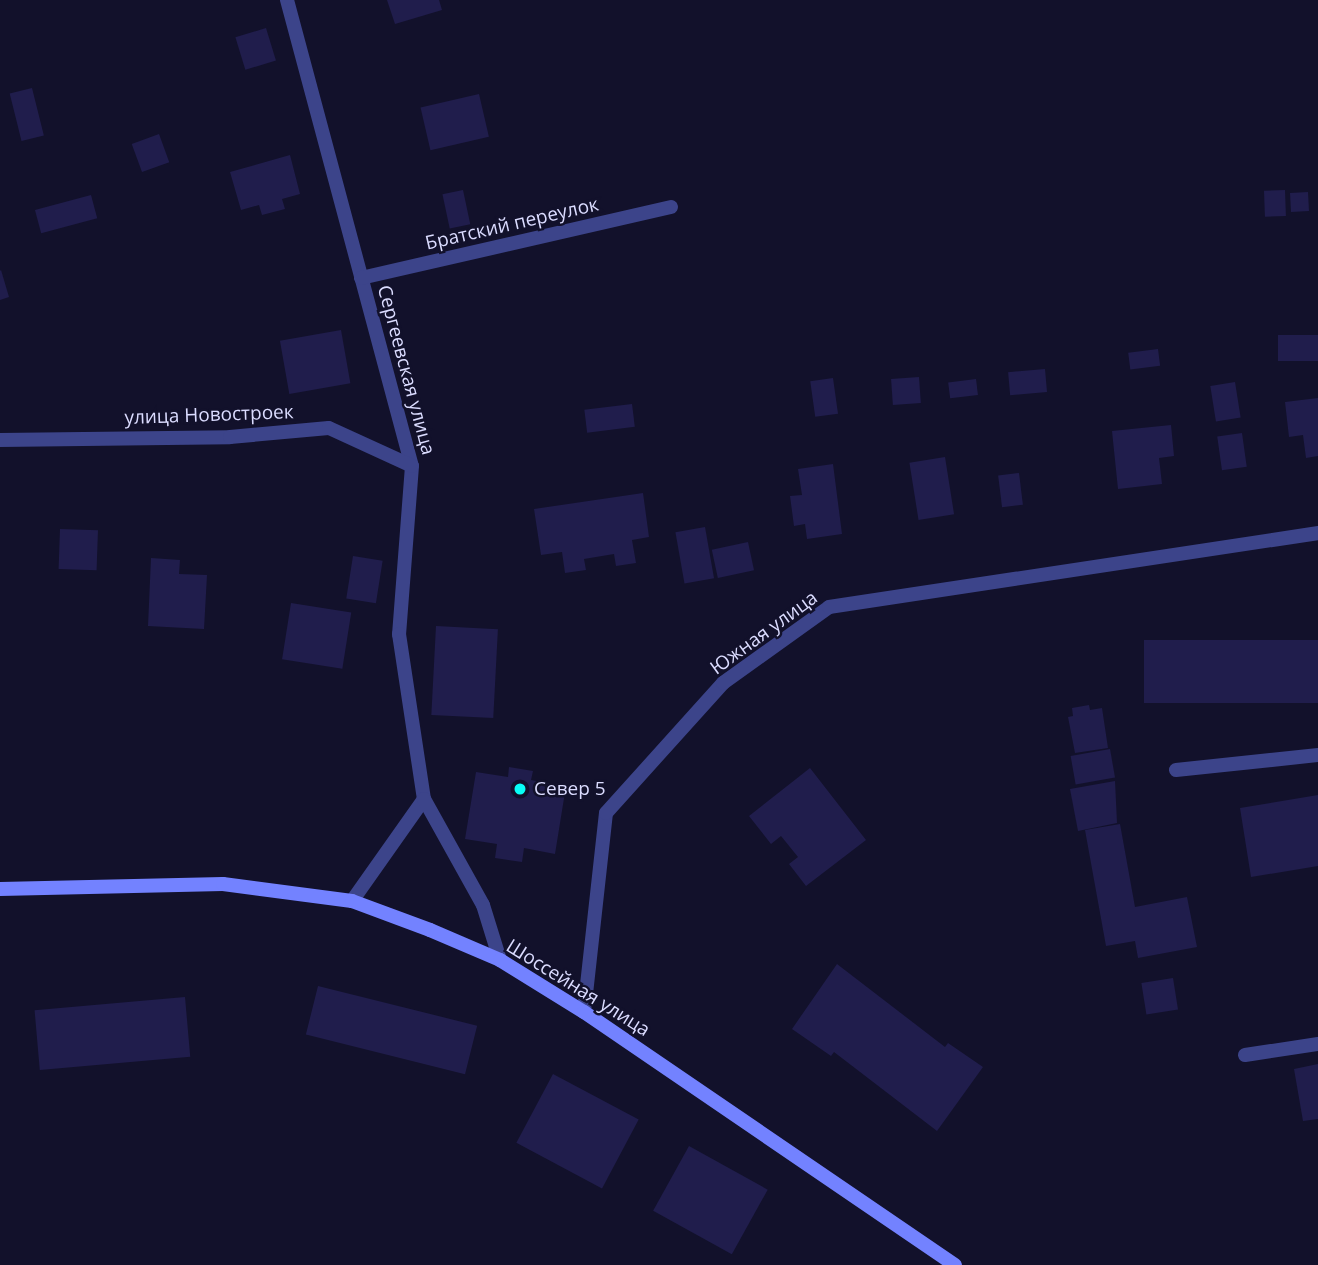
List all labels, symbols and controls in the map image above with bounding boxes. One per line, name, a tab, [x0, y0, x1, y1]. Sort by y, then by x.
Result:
street label: Братский переулок	[423, 193, 601, 255]
street label: Сергеевская улица	[372, 283, 440, 457]
street label: улица Новостроек	[124, 401, 294, 429]
street label: Южная улица	[706, 587, 822, 679]
place label: Север 5	[534, 778, 606, 800]
marker: Север 5	[512, 781, 528, 797]
street label: Шоссейная улица	[502, 935, 654, 1041]

